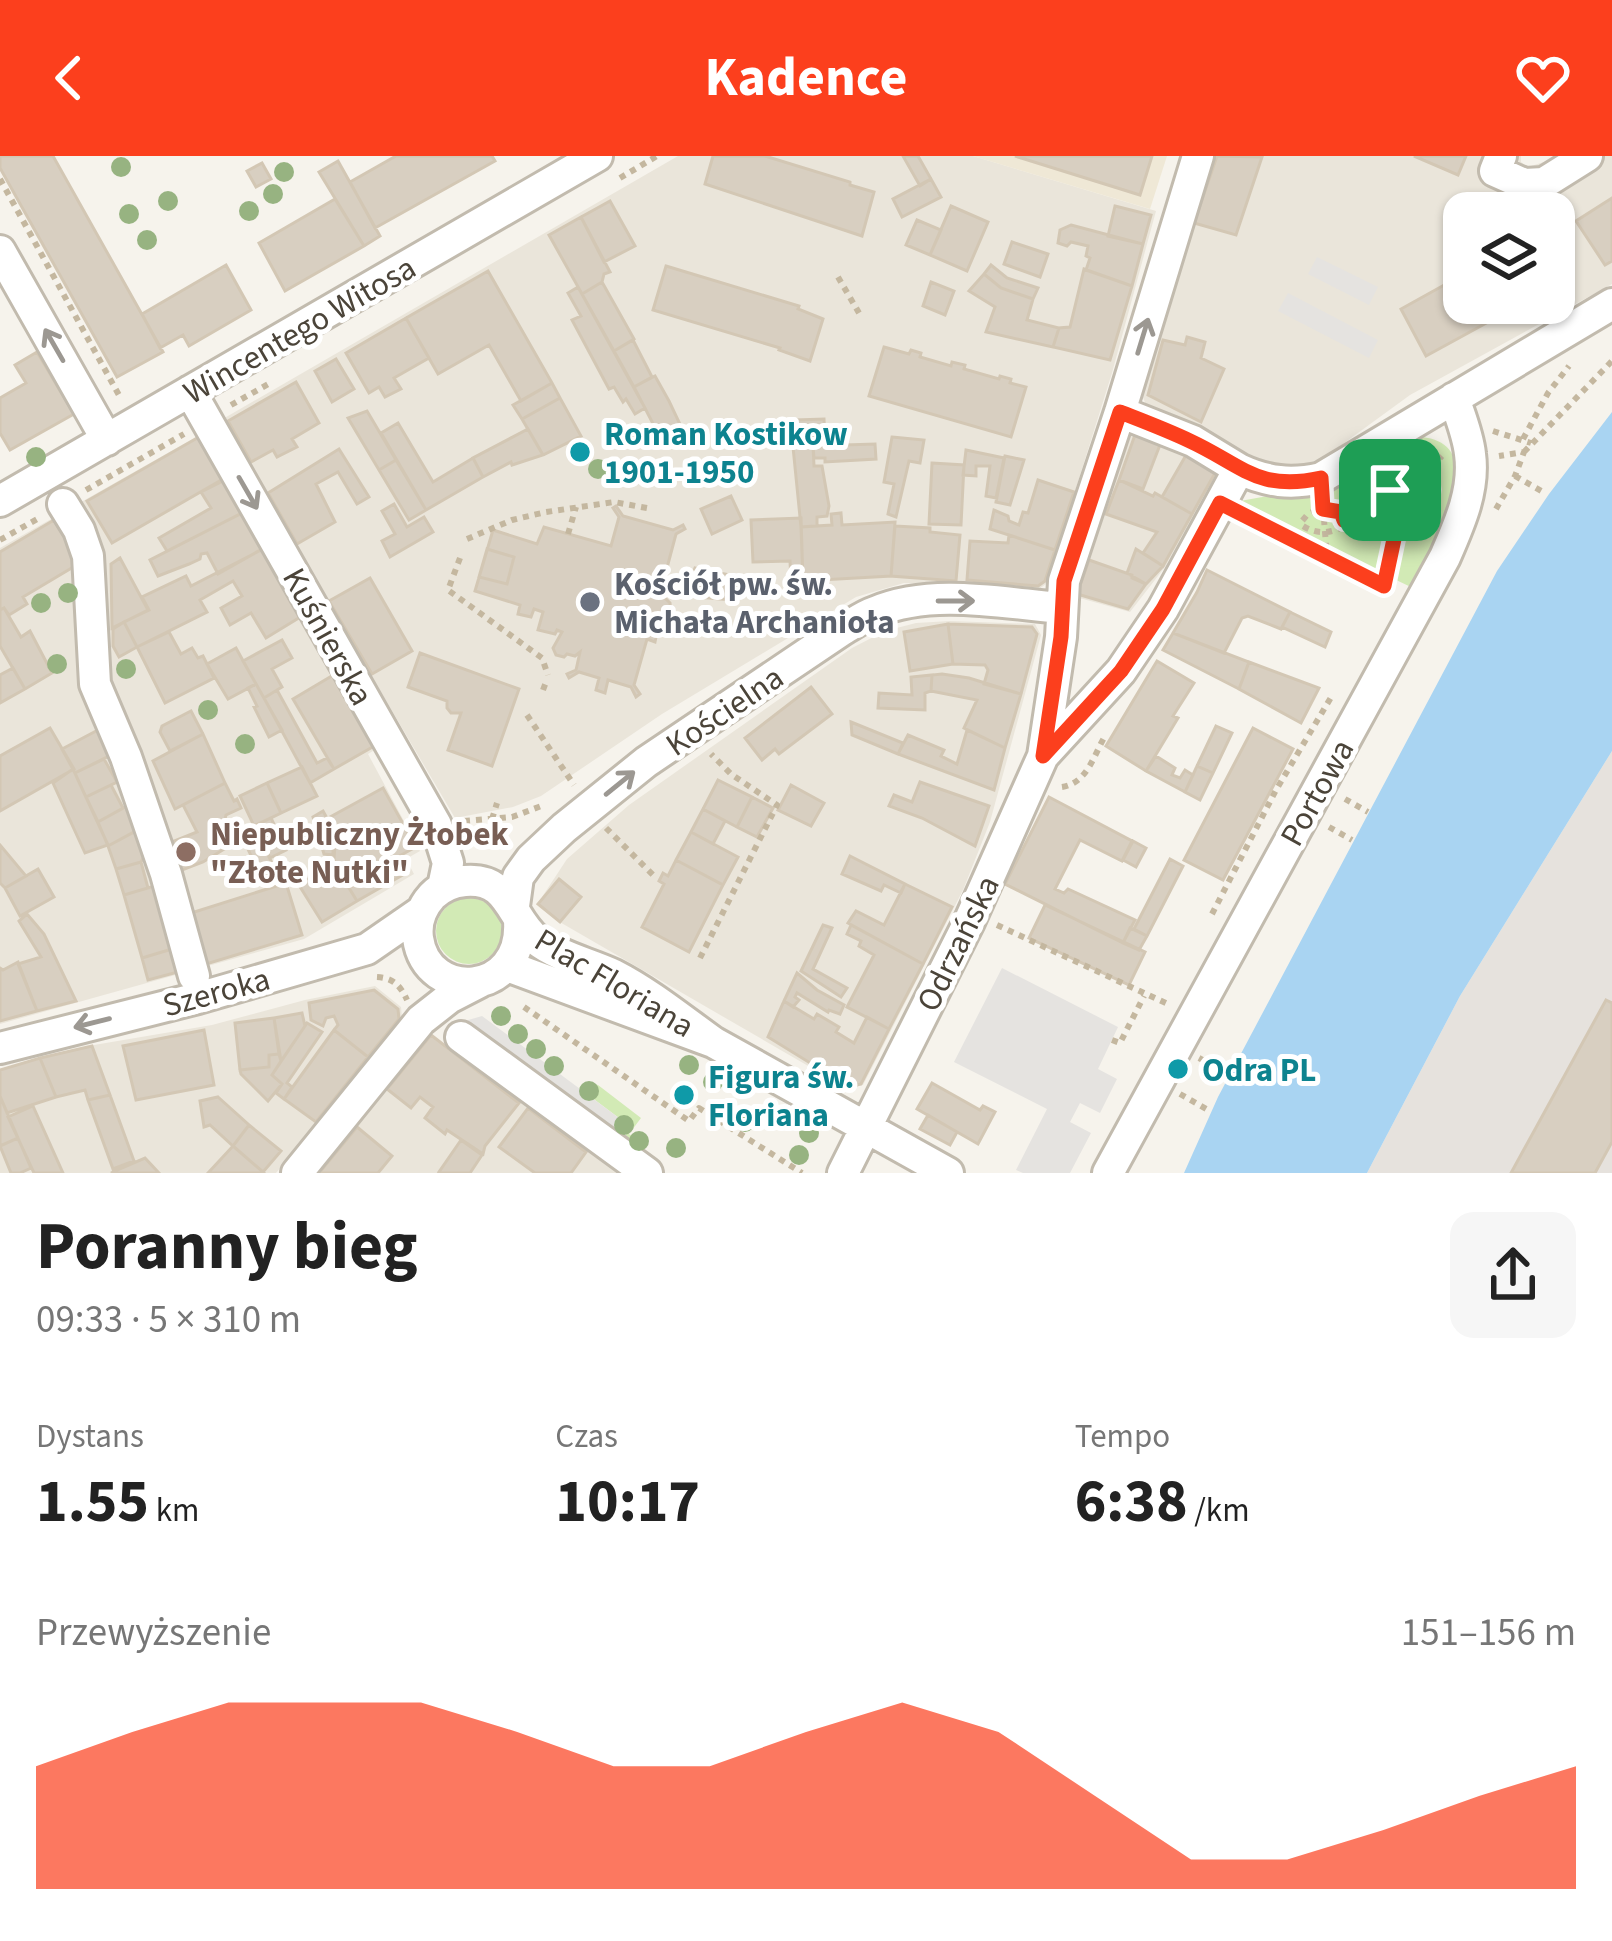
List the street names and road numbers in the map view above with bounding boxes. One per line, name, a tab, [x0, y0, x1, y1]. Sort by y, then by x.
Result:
street label: Wincentego Witosa	[175, 245, 425, 416]
street label: Kuśnierska	[271, 559, 385, 714]
street label: Kościelna	[657, 655, 793, 768]
street label: Portowa	[1269, 731, 1366, 855]
street label: Odrzańska	[905, 868, 1011, 1020]
street label: Plac Floriana	[525, 917, 703, 1049]
street label: Szeroka	[157, 956, 275, 1029]

